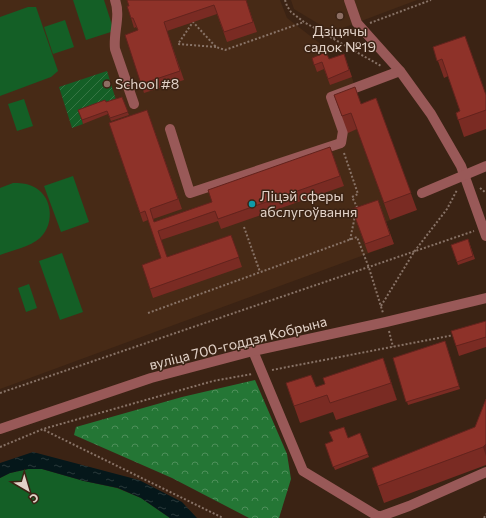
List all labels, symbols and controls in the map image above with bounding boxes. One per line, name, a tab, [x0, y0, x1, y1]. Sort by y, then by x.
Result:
marker: Дзіцячы садок №19	[335, 11, 345, 21]
place label: Дзіцячы садок №19	[304, 22, 376, 55]
place label: School #8	[115, 75, 179, 92]
marker: School #8	[102, 79, 112, 89]
place label: Ліцэй сферы абслугоўвання	[260, 187, 357, 220]
marker: Ліцэй сферы абслугоўвання	[247, 199, 257, 209]
street label: вуліца 700-годдзя Кобрына	[147, 312, 329, 373]
north arrow	[8, 470, 48, 510]
text: С	[27, 491, 41, 506]

